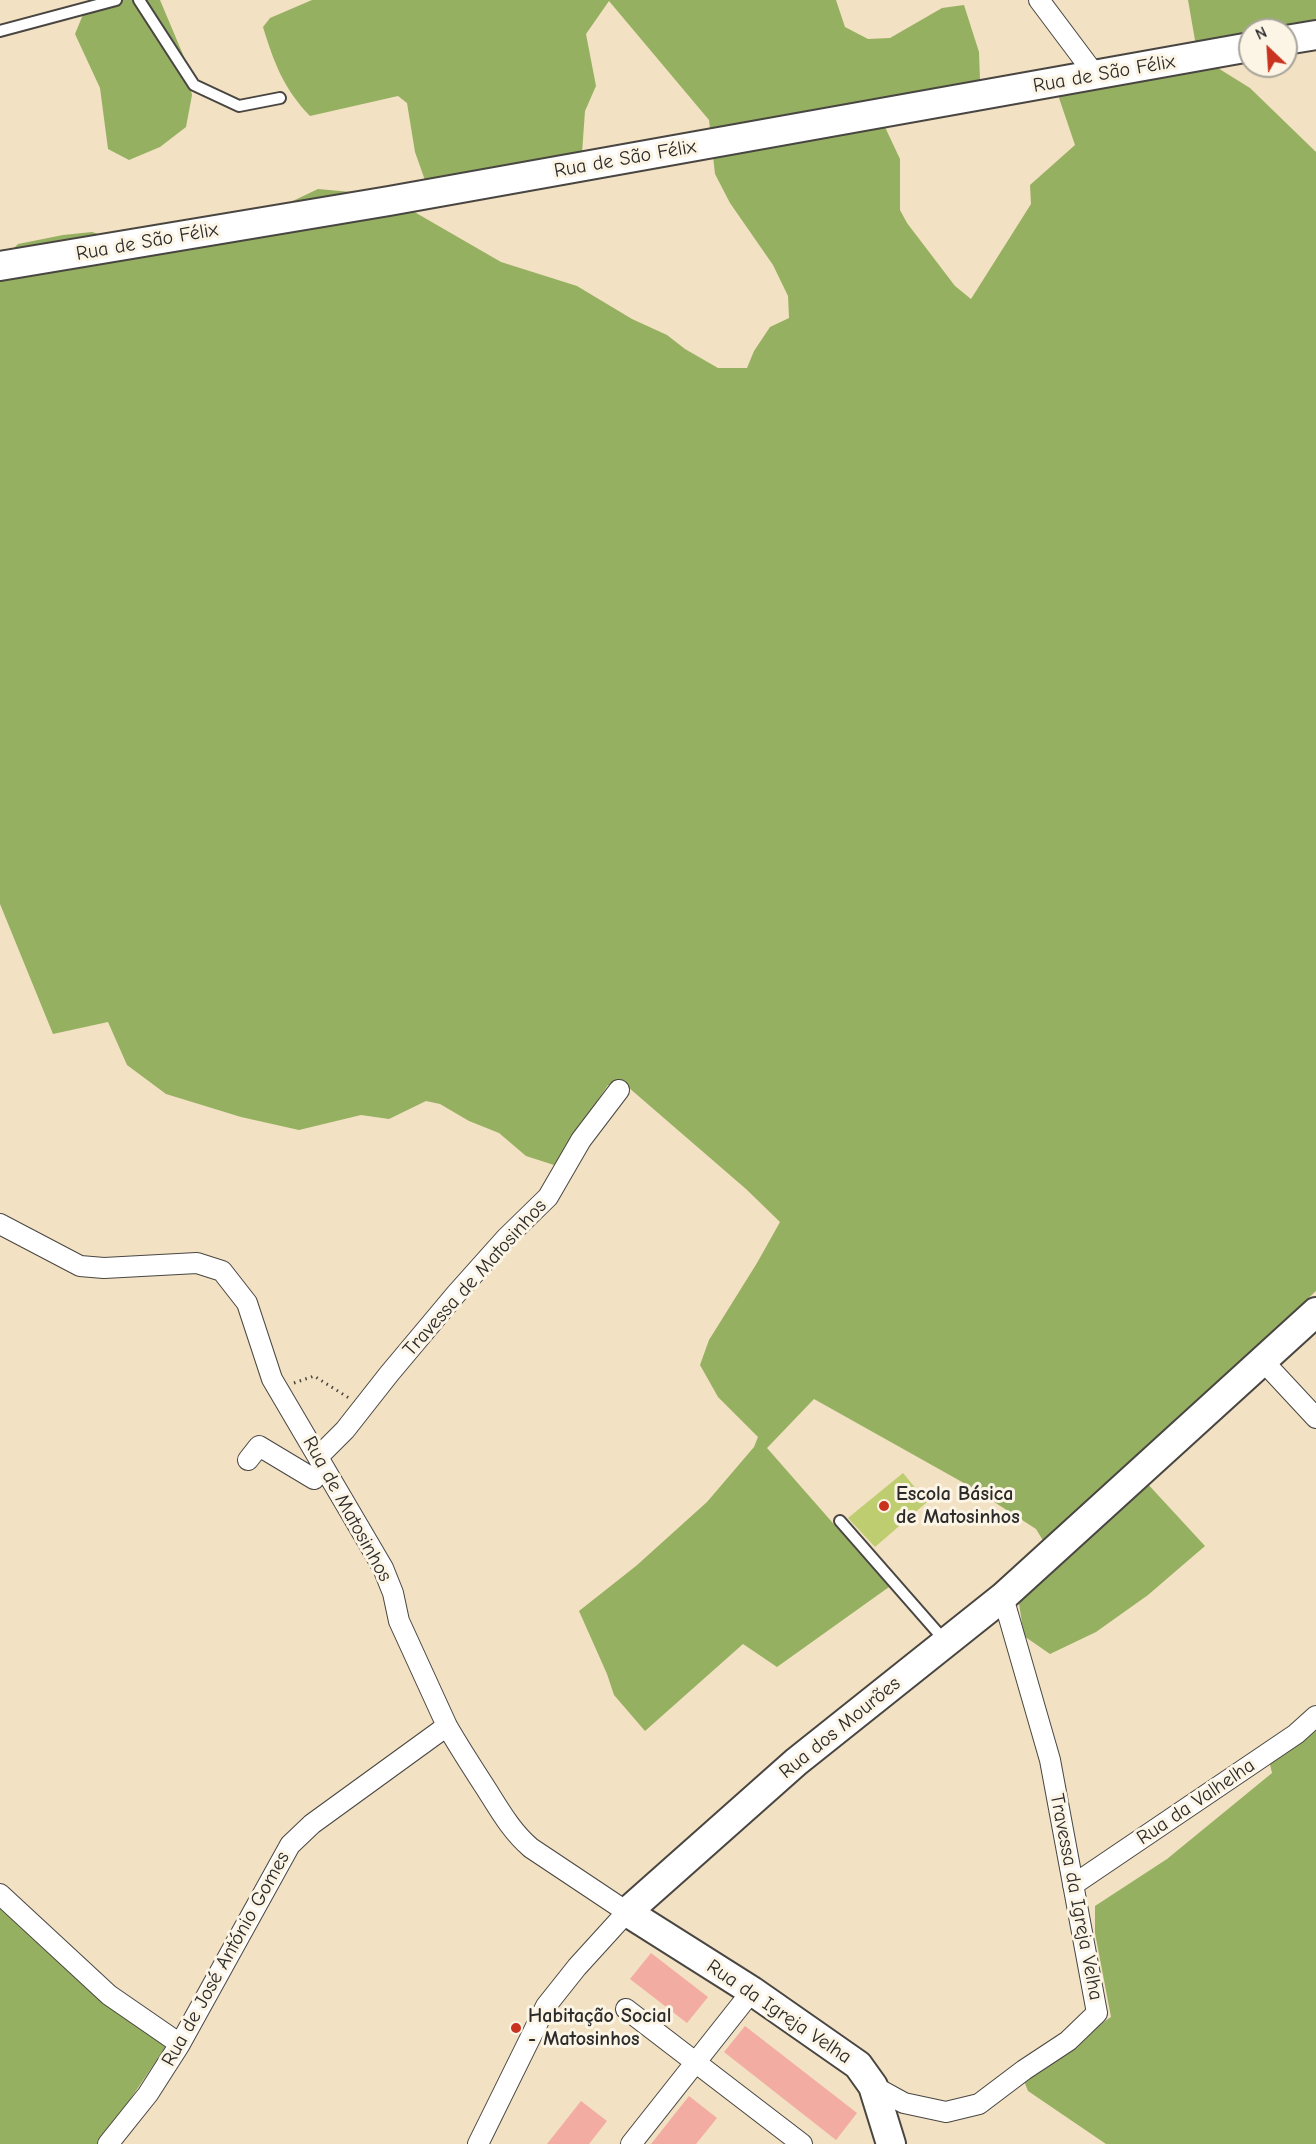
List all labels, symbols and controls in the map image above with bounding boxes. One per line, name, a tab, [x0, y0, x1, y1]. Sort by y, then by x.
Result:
north arrow	[1238, 18, 1298, 78]
text: N	[1253, 23, 1270, 44]
street label: Rua de São Félix	[1031, 50, 1177, 98]
street label: Rua de São Félix	[552, 135, 698, 183]
street label: Rua de São Félix	[74, 218, 220, 266]
street label: Travessa de Matosinhos	[398, 1194, 552, 1362]
street label: Rua de Matosinhos	[297, 1432, 397, 1586]
place label: Escola Básica de Matosinhos	[896, 1482, 1020, 1529]
marker: Escola Básica de Matosinhos	[877, 1499, 891, 1513]
street label: Rua dos Mourões	[775, 1672, 905, 1784]
street label: Rua da Valhelha	[1132, 1754, 1260, 1850]
street label: Travessa da Igreja Velha	[1044, 1792, 1108, 2002]
street label: Rua de José António Gomes	[157, 1847, 295, 2071]
street label: Rua da Igreja Velha	[702, 1955, 856, 2069]
place label: Habitação Social - Matosinhos	[528, 2004, 671, 2051]
marker: Habitação Social - Matosinhos	[509, 2021, 523, 2035]

